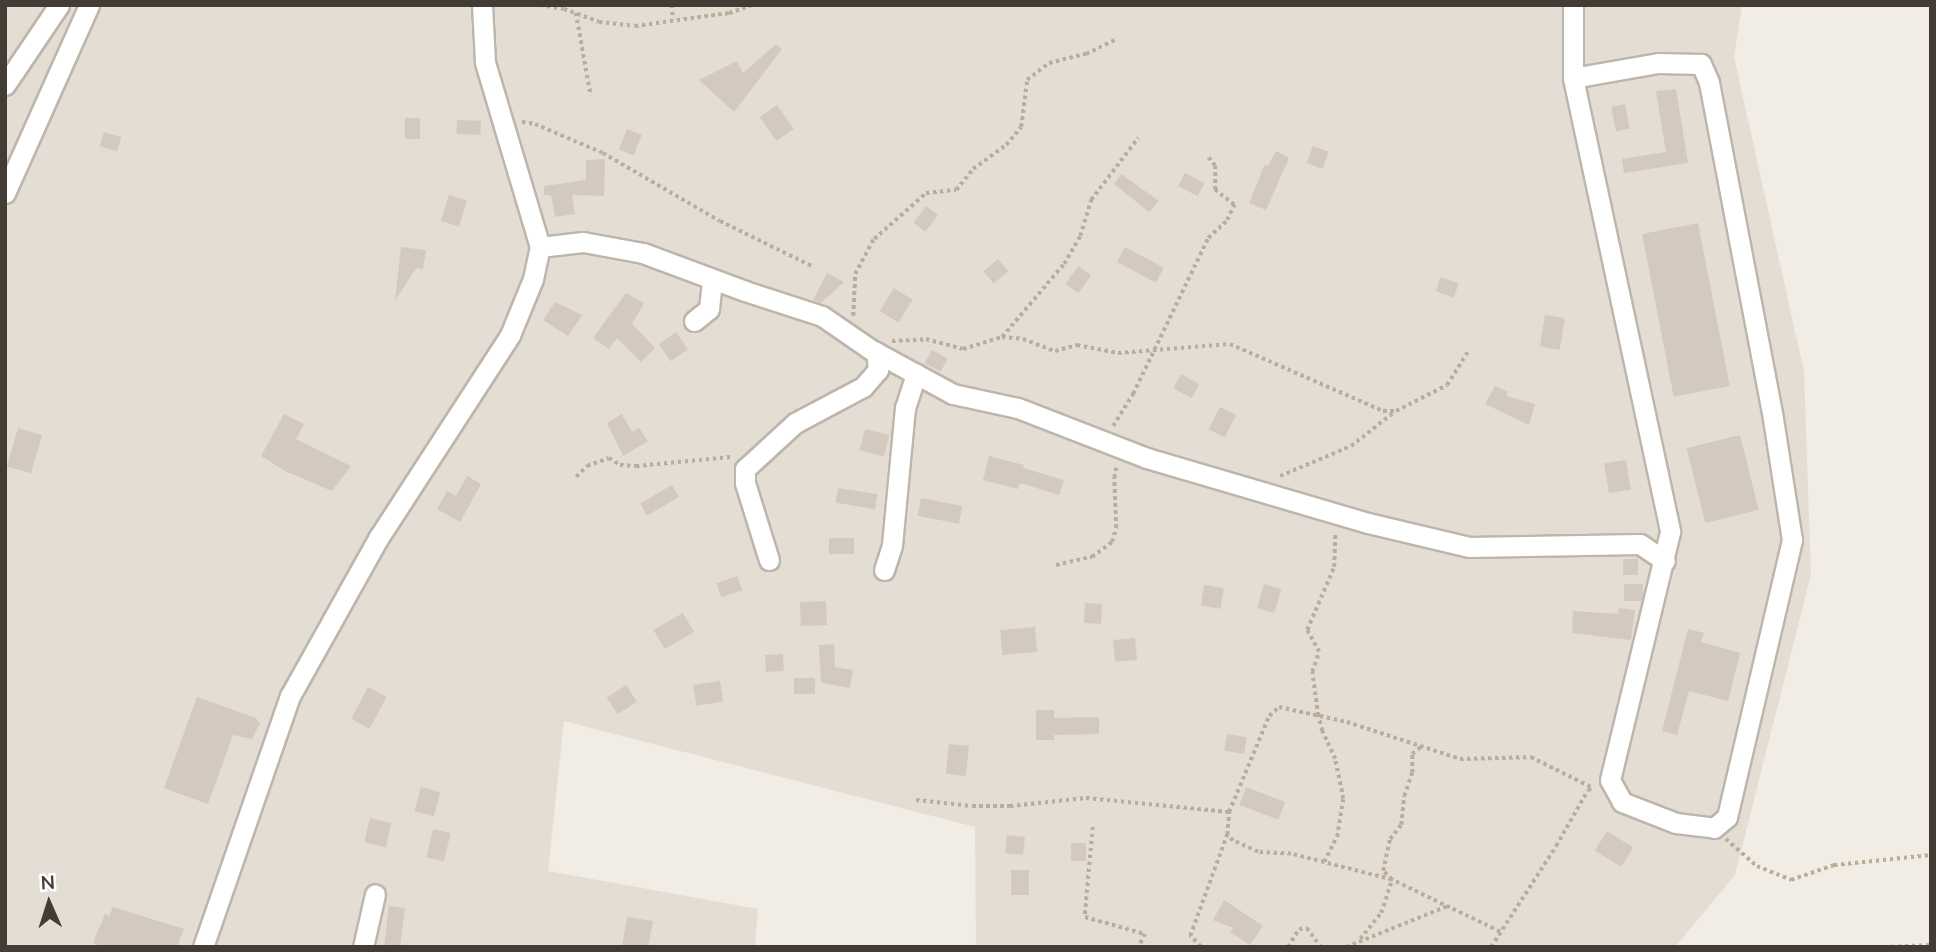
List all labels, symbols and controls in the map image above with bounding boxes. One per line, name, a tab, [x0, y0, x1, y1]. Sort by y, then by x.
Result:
north arrow	[14, 868, 84, 938]
text: N	[40, 870, 56, 894]

